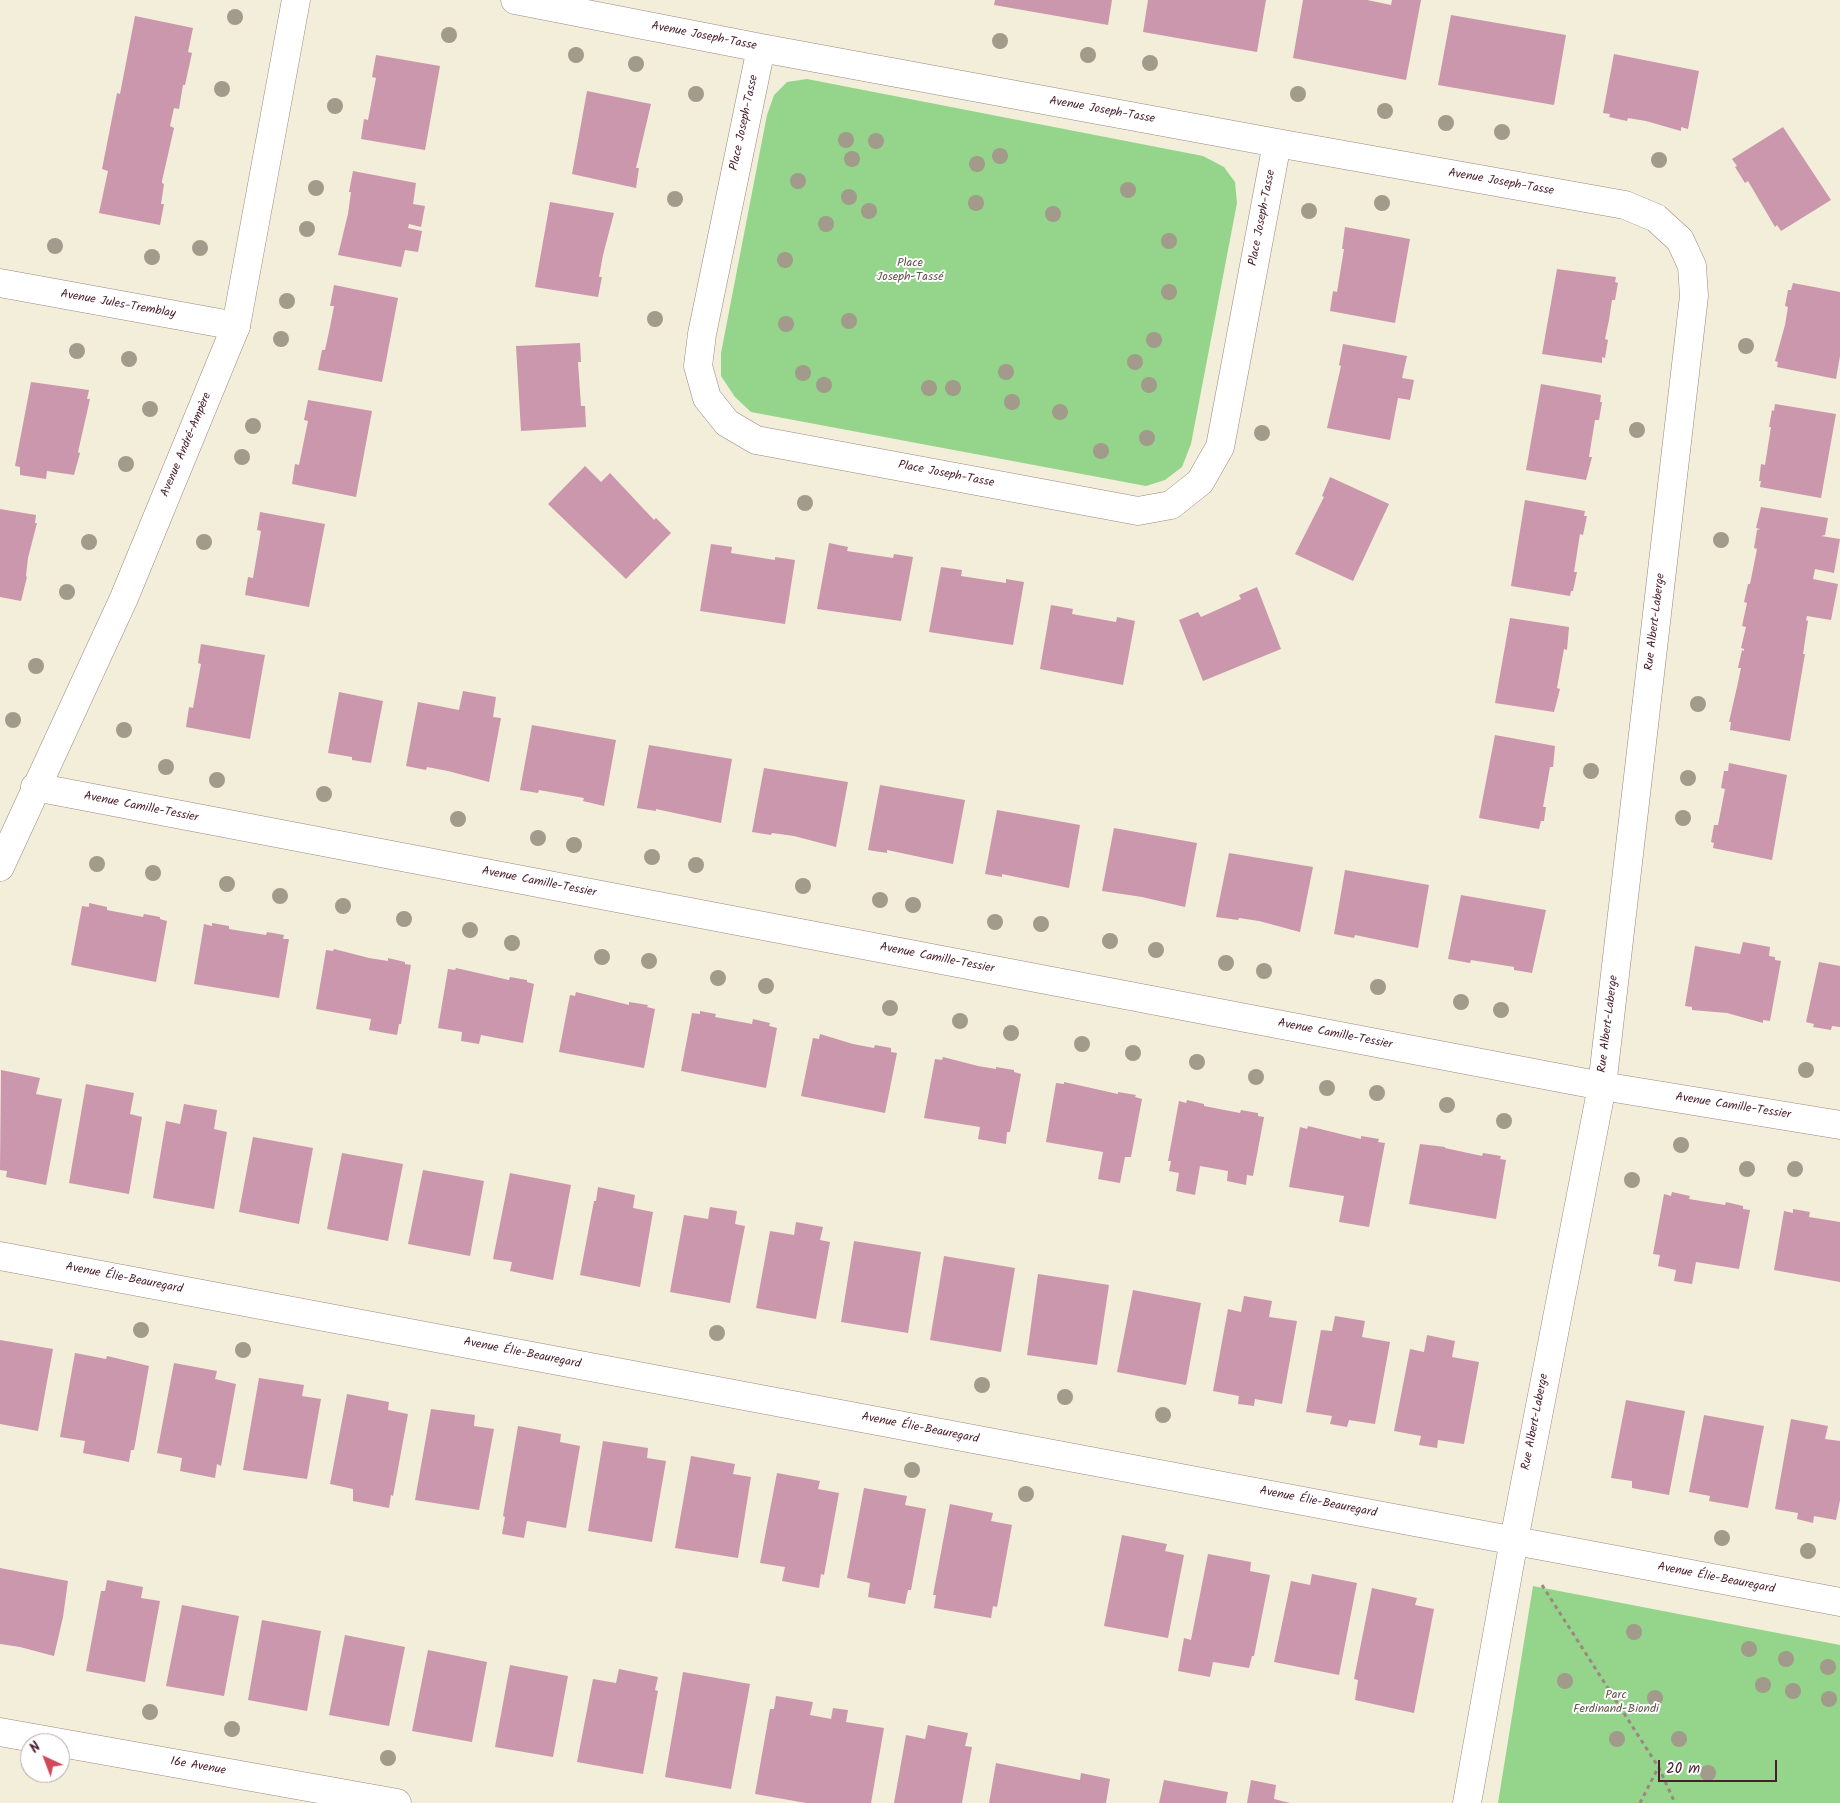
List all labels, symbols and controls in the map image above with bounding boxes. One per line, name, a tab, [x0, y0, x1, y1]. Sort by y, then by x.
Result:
street label: Avenue Joseph-Tasse	[650, 20, 758, 54]
street label: Place Joseph-Tasse	[728, 74, 762, 172]
street label: Avenue Joseph-Tasse	[1048, 95, 1156, 127]
street label: Avenue Joseph-Tasse	[1447, 167, 1555, 199]
street label: Place Joseph-Tasse	[1247, 169, 1279, 267]
park label: Place Joseph-Tassé	[877, 257, 943, 285]
street label: Avenue Jules-Tremblay	[59, 288, 177, 322]
street label: Avenue André-Ampère	[159, 391, 215, 499]
street label: Place Joseph-Tasse	[897, 459, 995, 491]
street label: Rue Albert-Laberge	[1643, 572, 1669, 672]
street label: Avenue Camille-Tessier	[82, 790, 200, 826]
street label: Avenue Camille-Tessier	[480, 865, 598, 901]
street label: Avenue Camille-Tessier	[878, 941, 996, 977]
street label: Rue Albert-Laberge	[1596, 974, 1622, 1074]
street label: Avenue Camille-Tessier	[1276, 1017, 1394, 1053]
street label: Avenue Camille-Tessier	[1674, 1091, 1792, 1123]
street label: Avenue Élie-Beauregard	[64, 1261, 184, 1297]
street label: Avenue Élie-Beauregard	[462, 1336, 582, 1372]
street label: Rue Albert-Laberge	[1520, 1373, 1552, 1471]
street label: Avenue Élie-Beauregard	[860, 1411, 980, 1447]
street label: Avenue Élie-Beauregard	[1258, 1485, 1378, 1521]
street label: Avenue Élie-Beauregard	[1656, 1561, 1776, 1597]
park label: Parc Ferdinand-Biondi	[1573, 1689, 1659, 1717]
north arrow	[20, 1733, 70, 1783]
text: N	[25, 1737, 46, 1759]
scale bar	[1660, 1750, 1779, 1782]
street label: 16e Avenue	[169, 1755, 227, 1779]
text: 20 m	[1666, 1757, 1700, 1781]

